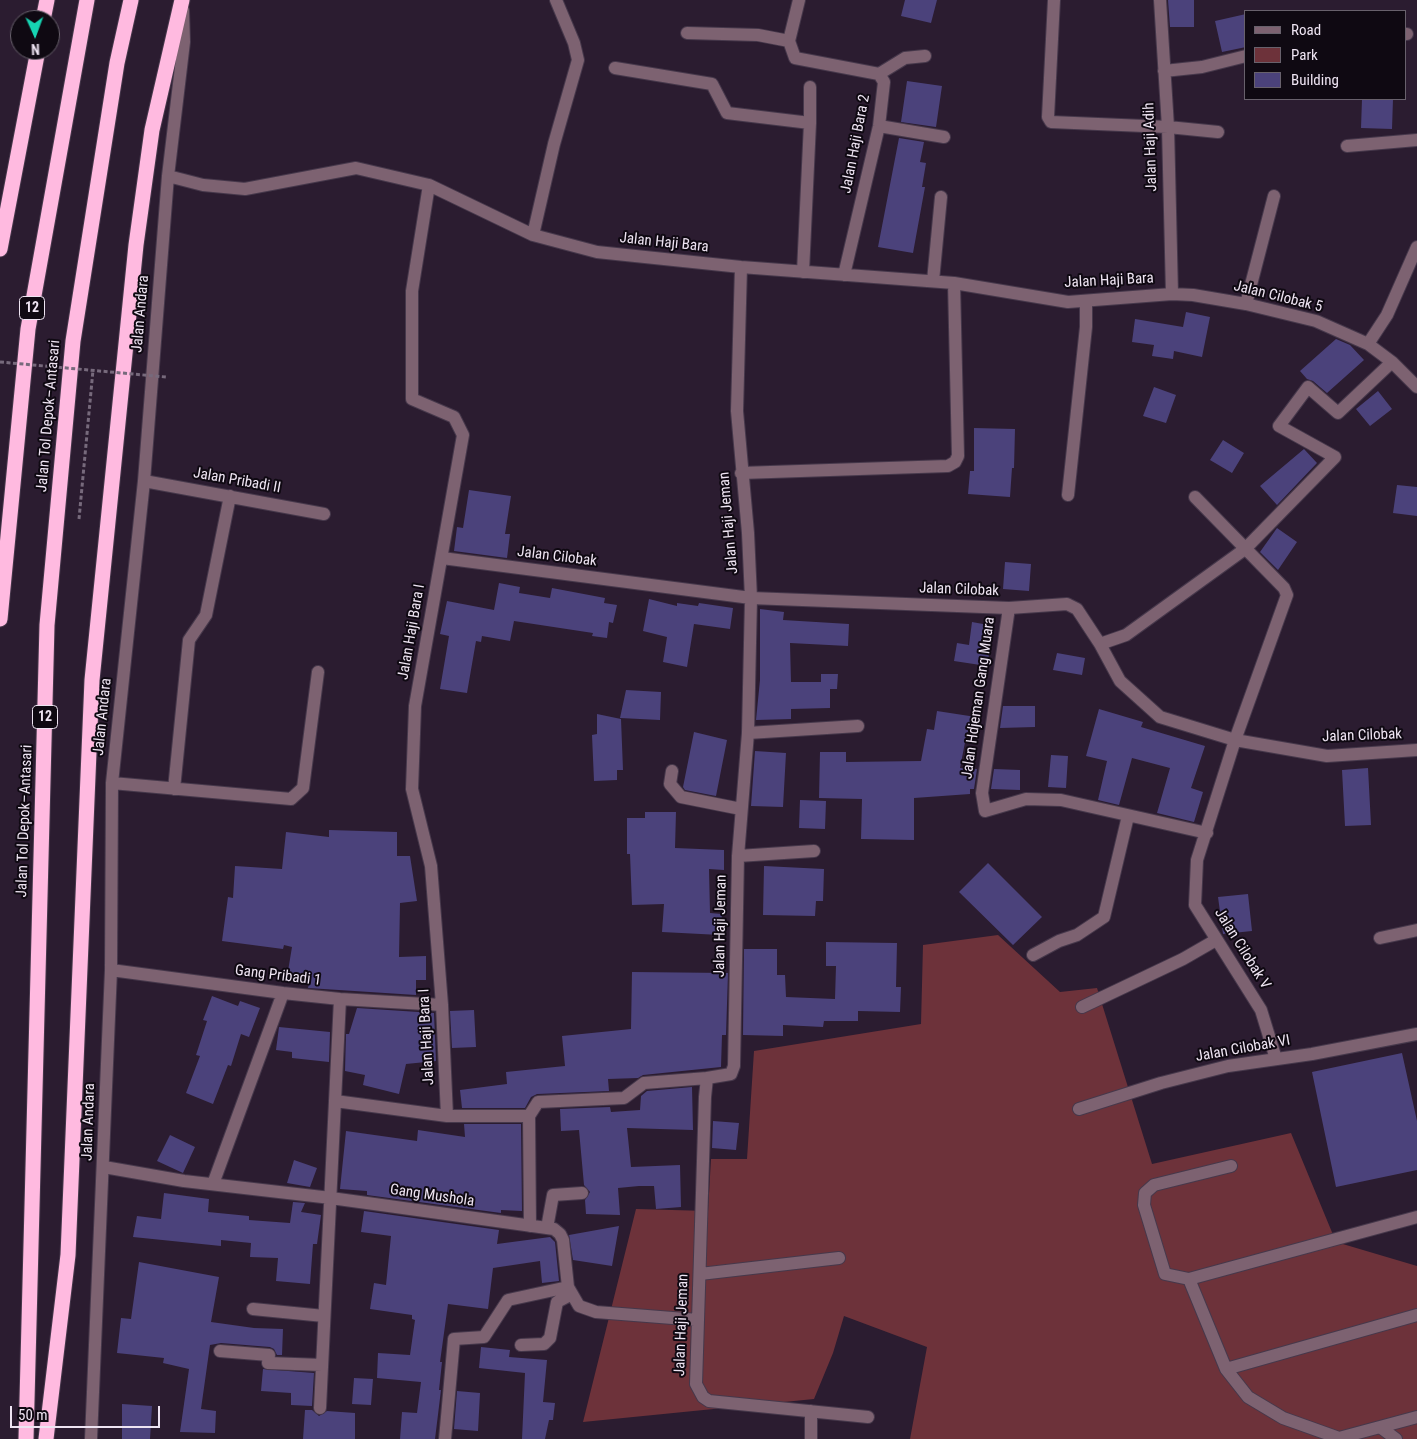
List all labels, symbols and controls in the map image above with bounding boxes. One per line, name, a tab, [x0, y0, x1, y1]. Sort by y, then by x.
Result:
north arrow	[10, 10, 60, 60]
legend	[1244, 10, 1407, 100]
text: Road	[1291, 21, 1321, 39]
text: N	[31, 41, 40, 57]
text: Park	[1291, 46, 1318, 64]
text: Building	[1291, 71, 1339, 89]
street label: Jalan Haji Bara 2	[838, 93, 874, 195]
street label: Jalan Haji Adih	[1140, 102, 1162, 192]
street label: Jalan Haji Bara	[619, 229, 709, 257]
street label: Jalan Haji Bara	[1064, 270, 1154, 292]
street label: Jalan Andara	[129, 274, 153, 354]
street label: Jalan Cilobak 5	[1232, 277, 1324, 317]
road number: 12	[20, 296, 44, 320]
street label: Jalan Tol Depok–Antasari	[33, 339, 65, 493]
street label: Jalan Pribadi II	[192, 464, 282, 498]
street label: Jalan Haji Jeman	[716, 471, 742, 575]
street label: Jalan Cilobak	[516, 543, 598, 571]
street label: Jalan Cilobak	[919, 580, 999, 600]
street label: Jalan Haji Bara I	[395, 583, 429, 681]
street label: Jalan Hdjeman Gang Muara	[959, 616, 999, 780]
street label: Jalan Andara	[90, 677, 116, 757]
road number: 12	[32, 706, 58, 729]
street label: Jalan Cilobak	[1322, 726, 1402, 746]
street label: Jalan Tol Depok–Antasari	[13, 744, 37, 898]
street label: Jalan Haji Jeman	[711, 875, 731, 977]
street label: Jalan Cilobak V	[1210, 905, 1274, 993]
street label: Gang Pribadi 1	[234, 962, 322, 990]
street label: Jalan Haji Bara I	[415, 988, 439, 1086]
street label: Jalan Cilobak VI	[1194, 1032, 1292, 1066]
street label: Jalan Andara	[79, 1083, 99, 1161]
street label: Gang Mushola	[389, 1181, 475, 1211]
street label: Jalan Haji Jeman	[671, 1273, 693, 1377]
scale bar	[12, 1396, 162, 1428]
text: 50 m	[18, 1406, 48, 1424]

